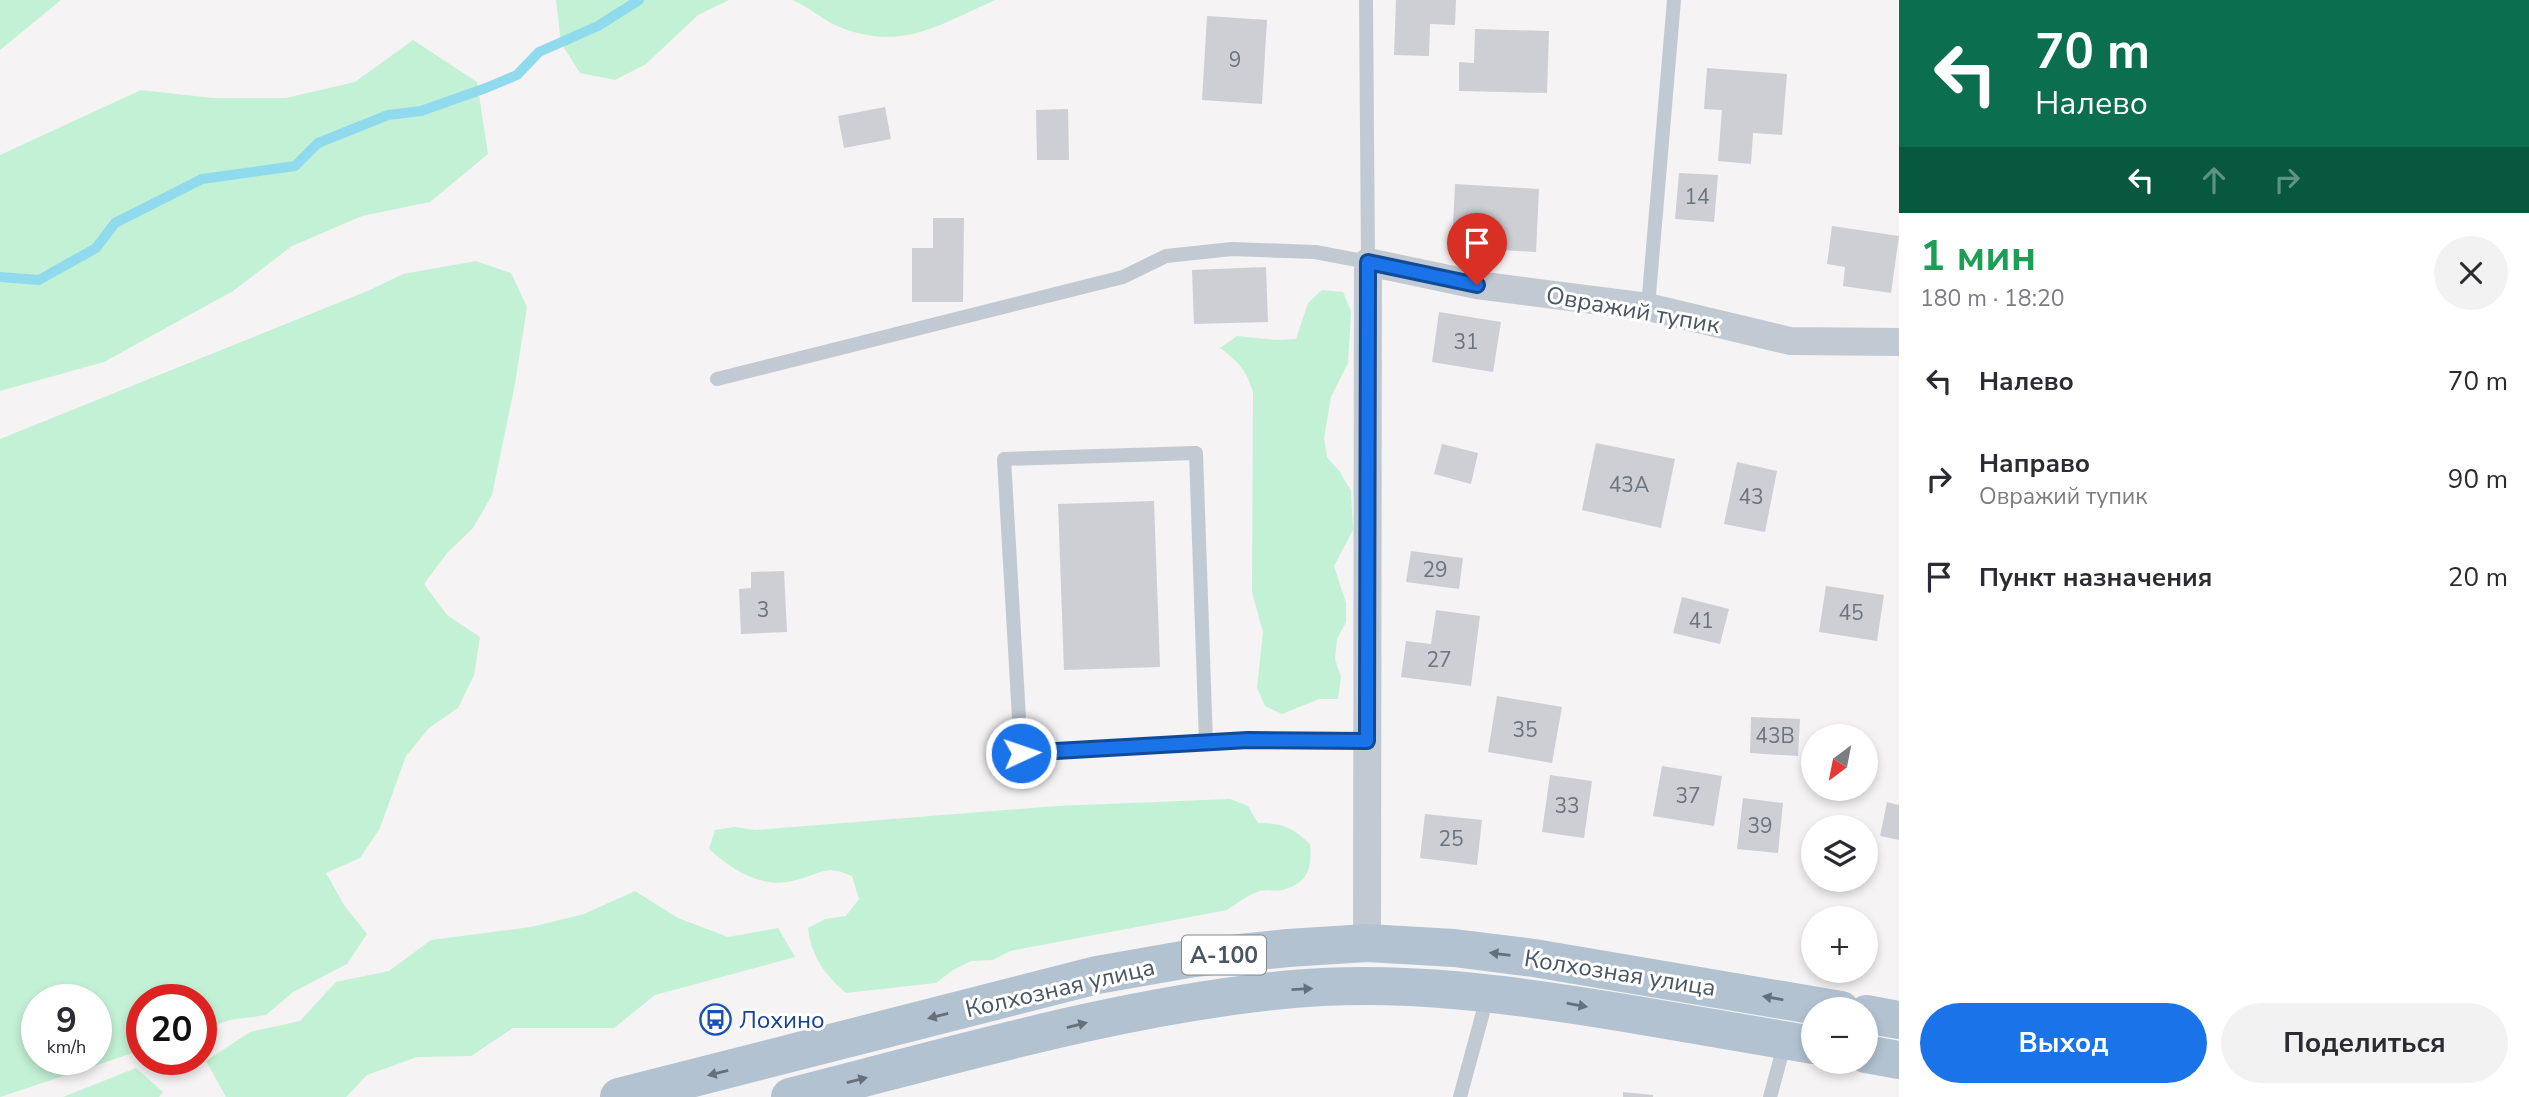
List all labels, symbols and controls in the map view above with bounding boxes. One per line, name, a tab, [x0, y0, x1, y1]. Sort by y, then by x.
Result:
text: 70 m	[2035, 18, 2150, 85]
icon: left	[1920, 28, 2011, 119]
house number: 9	[1229, 46, 1241, 74]
text: Налево	[2035, 82, 2148, 125]
icon: left	[2122, 161, 2160, 199]
icon: ahead	[2195, 161, 2233, 199]
icon: right	[2268, 161, 2306, 199]
house number: 14	[1684, 183, 1710, 211]
pin	[1447, 213, 1507, 285]
icon: arrive	[1458, 224, 1496, 262]
text: 1 мин	[1920, 228, 2036, 285]
button: close	[2434, 236, 2508, 310]
street label: Овражий тупик	[1544, 279, 1723, 341]
text: 180 m · 18:20	[1920, 283, 2065, 314]
house number: 31	[1453, 328, 1479, 356]
icon: left	[1920, 362, 1958, 400]
text: Налево	[1979, 364, 2074, 399]
text: 70 m	[2448, 364, 2508, 399]
text: Направо	[1979, 446, 2090, 481]
icon: right	[1920, 460, 1958, 498]
text: 90 m	[2448, 462, 2508, 497]
house number: 43А	[1609, 471, 1649, 499]
text: Овражий тупик	[1979, 481, 2147, 512]
house number: 43	[1738, 483, 1764, 511]
house number: 29	[1422, 556, 1448, 584]
icon: arrive	[1920, 558, 1958, 596]
text: Пункт назначения	[1979, 560, 2212, 595]
text: 20 m	[2448, 560, 2508, 595]
house number: 3	[757, 596, 769, 624]
house number: 45	[1838, 599, 1864, 627]
house number: 41	[1688, 607, 1714, 635]
house number: 27	[1426, 646, 1452, 674]
position arrow	[984, 716, 1058, 790]
house number: 35	[1512, 716, 1538, 744]
house number: 43В	[1755, 722, 1795, 750]
north arrow	[1801, 724, 1878, 802]
map controls	[1801, 724, 1878, 1074]
house number: 37	[1675, 782, 1701, 810]
house number: 33	[1554, 792, 1580, 820]
house number: 39	[1747, 812, 1773, 840]
button: layers	[1801, 815, 1878, 892]
house number: 25	[1438, 825, 1464, 853]
button: +	[1801, 906, 1878, 983]
road number: А-100	[1182, 936, 1266, 974]
street label: Колхозная улица	[1522, 942, 1718, 1004]
one-way arrow	[1489, 948, 1511, 959]
street label: Колхозная улица	[962, 951, 1158, 1025]
one-way arrow	[1291, 983, 1313, 994]
speed limit sign: 20	[126, 984, 217, 1075]
one-way arrow	[1762, 992, 1784, 1003]
text: 9	[56, 997, 77, 1044]
button: −	[1801, 997, 1878, 1074]
one-way arrow	[1566, 1000, 1588, 1011]
bus stop icon: Лохино	[699, 1003, 733, 1037]
button: Выход	[1920, 1003, 2207, 1083]
button: Поделиться	[2221, 1003, 2508, 1083]
place label: Лохино	[739, 1004, 825, 1036]
one-way arrow	[927, 1011, 949, 1022]
one-way arrow	[1066, 1019, 1088, 1030]
text: km/h	[47, 1035, 86, 1059]
one-way arrow	[706, 1068, 728, 1079]
one-way arrow	[846, 1074, 868, 1085]

